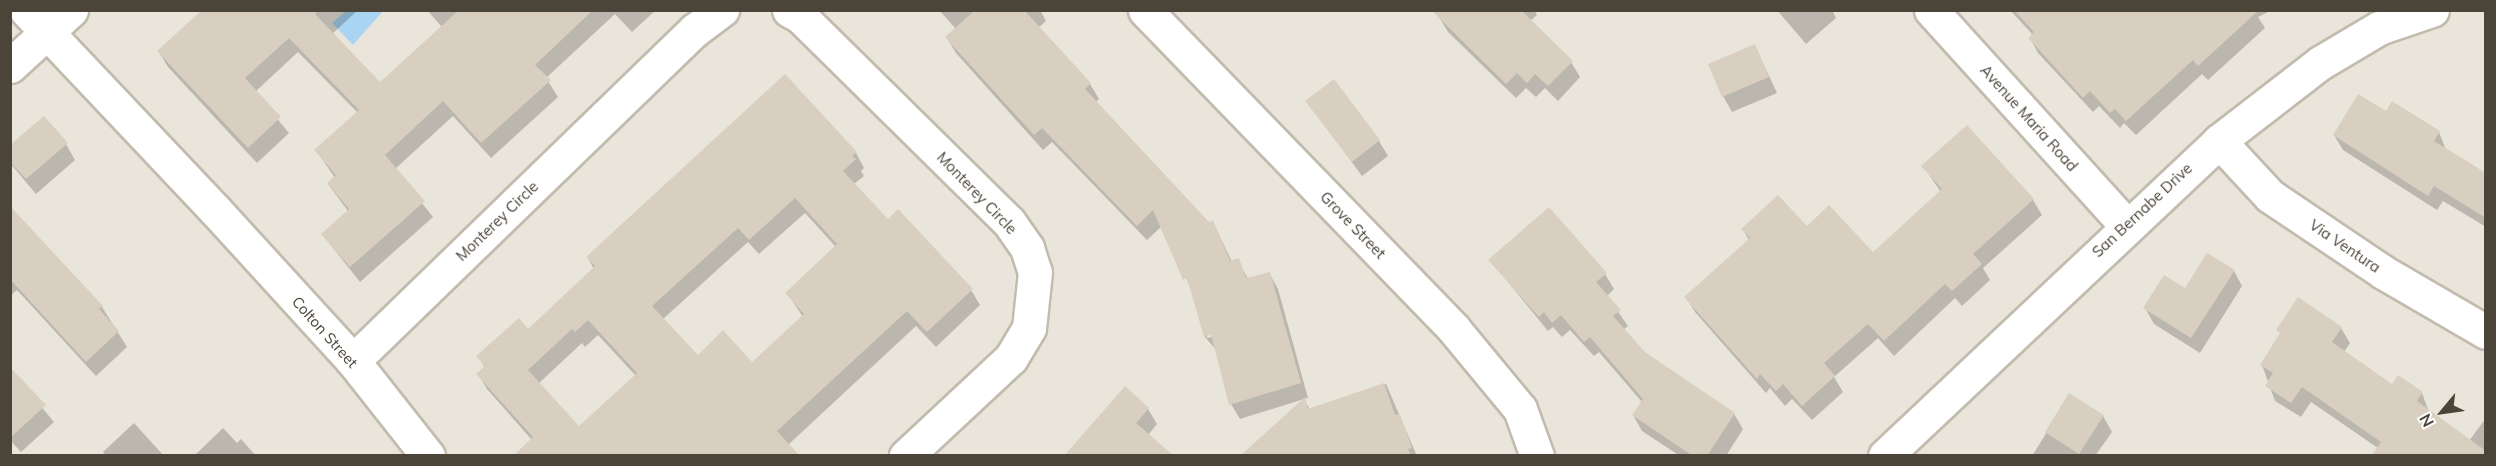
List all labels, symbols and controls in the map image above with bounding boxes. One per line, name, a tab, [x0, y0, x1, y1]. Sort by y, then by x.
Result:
street label: Avenue Maria Road	[1977, 61, 2081, 175]
street label: Monterey Circle	[933, 148, 1021, 238]
street label: San Bernabe Drive	[2088, 159, 2196, 261]
street label: Monterey Circle	[452, 177, 542, 265]
street label: Grove Street	[1317, 188, 1389, 262]
street label: Via Ventura	[2306, 216, 2384, 276]
street label: Colton Street	[288, 293, 362, 371]
north arrow	[2412, 382, 2472, 442]
text: N	[2415, 411, 2438, 431]

